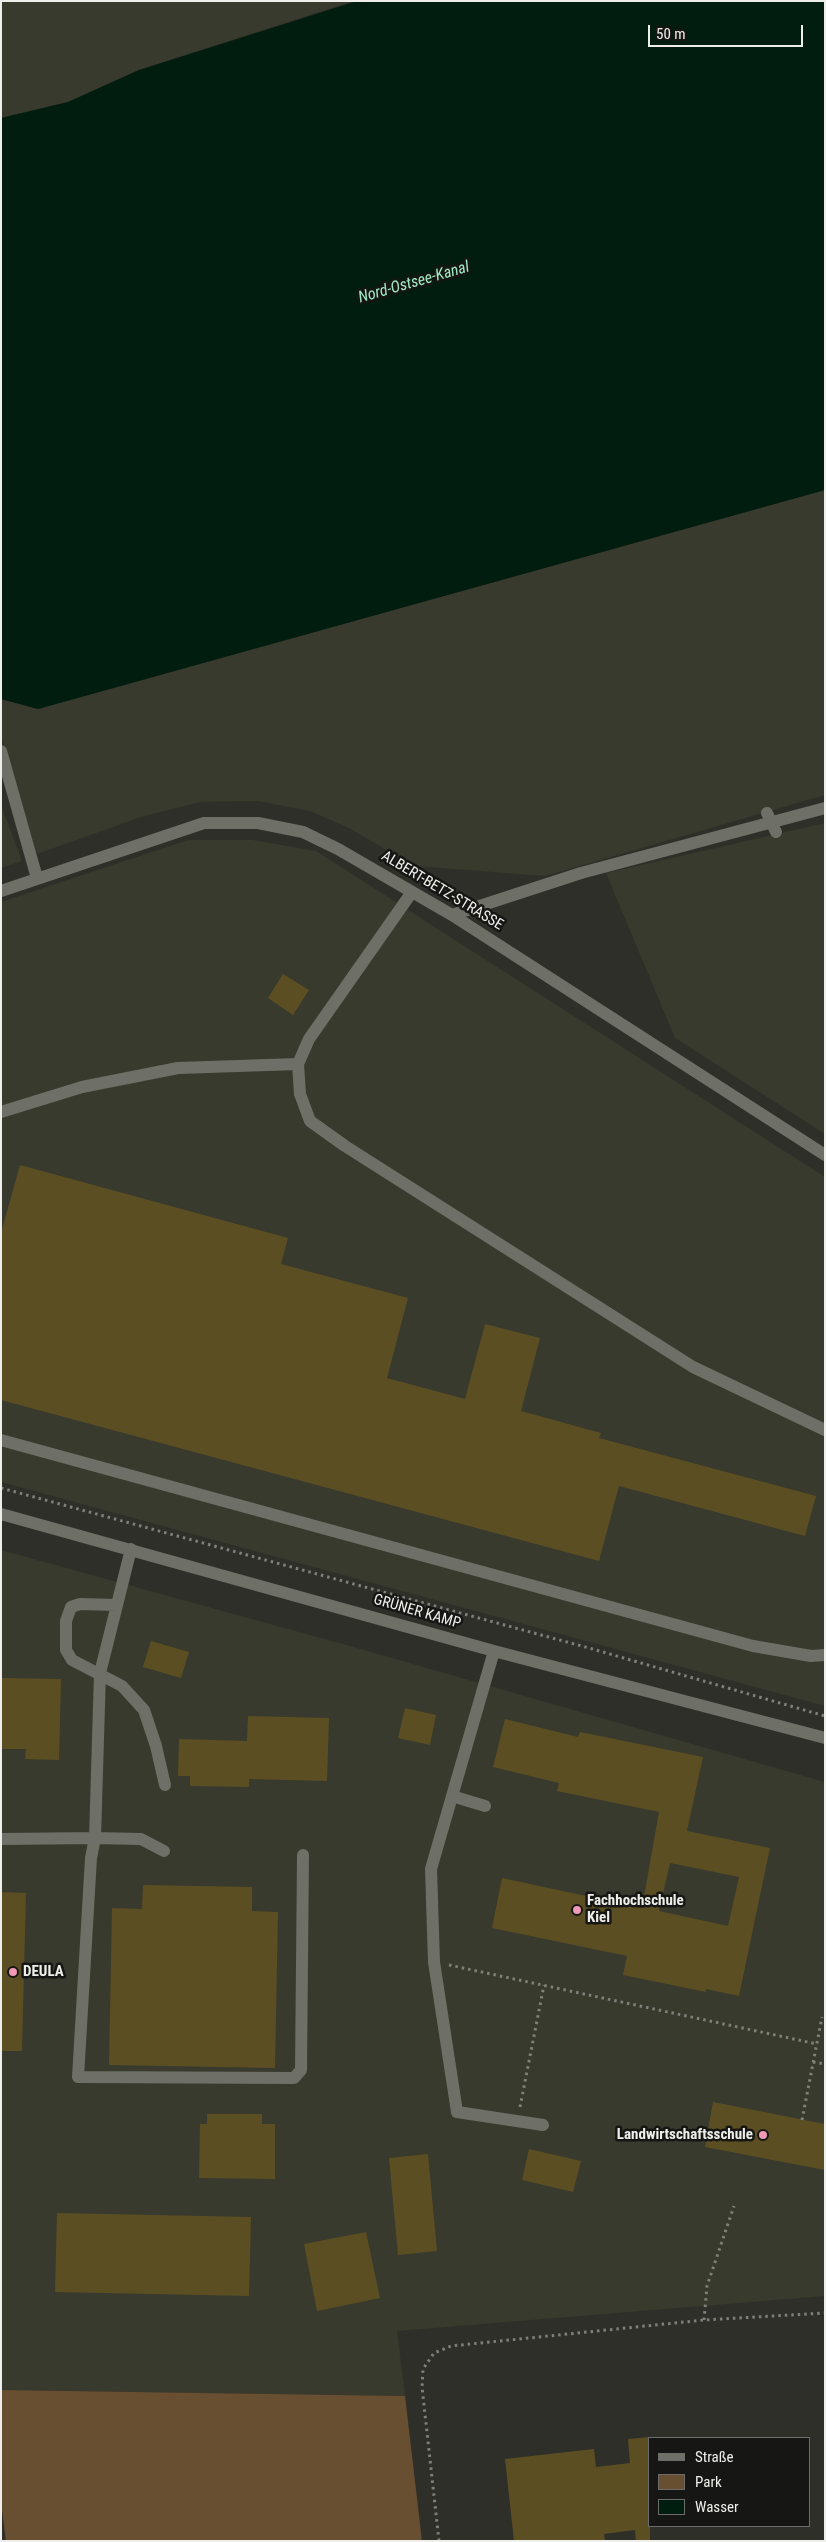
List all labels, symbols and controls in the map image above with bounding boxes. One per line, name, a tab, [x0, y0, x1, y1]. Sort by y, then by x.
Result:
scale bar	[651, 15, 806, 47]
text: 50 m	[656, 25, 686, 43]
water label: Nord-Ostsee-Kanal	[356, 258, 472, 308]
street label: ALBERT-BETZ-STRASSE	[378, 847, 506, 935]
street label: GRÜNER KAMP	[371, 1591, 463, 1633]
place label: Fachhochschule Kiel	[587, 1892, 684, 1927]
marker: Fachhochschule Kiel	[571, 1904, 583, 1916]
place label: DEULA	[23, 1963, 64, 1981]
marker: DEULA	[7, 1966, 19, 1978]
place label: Landwirtschaftsschule	[617, 2126, 753, 2144]
marker: Landwirtschaftsschule	[757, 2129, 769, 2141]
legend	[648, 2437, 811, 2527]
text: Straße	[695, 2448, 734, 2466]
text: Park	[695, 2473, 722, 2491]
text: Wasser	[695, 2498, 739, 2516]

